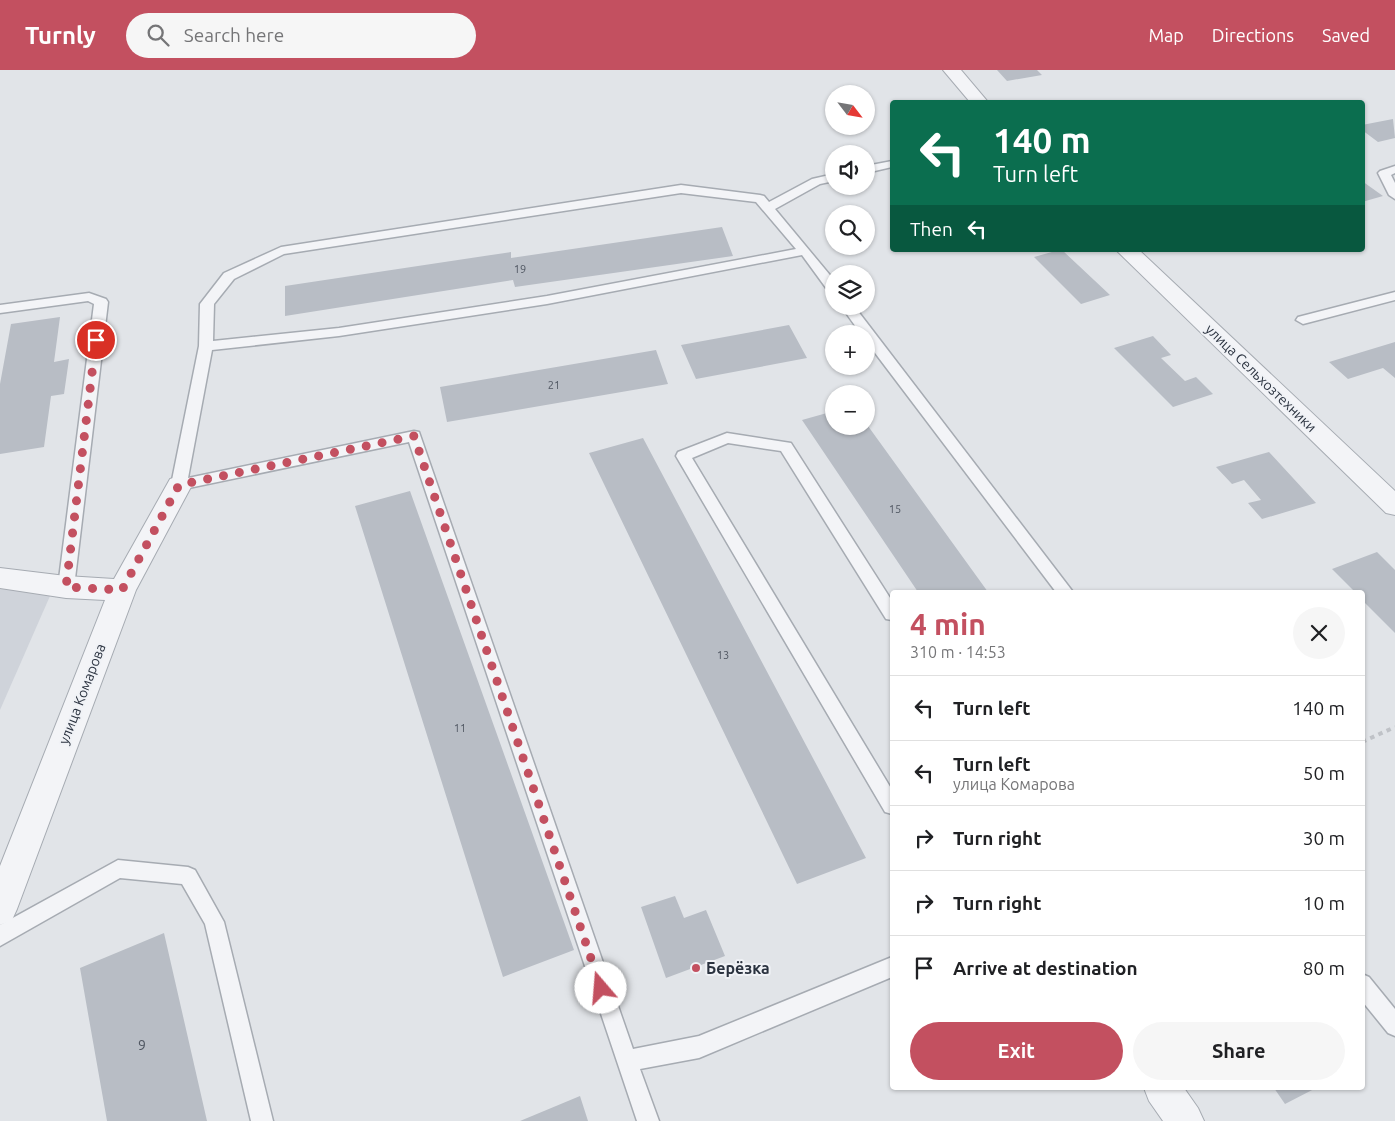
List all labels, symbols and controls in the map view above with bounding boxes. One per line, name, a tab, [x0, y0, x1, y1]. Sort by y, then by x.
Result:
search box	[126, 13, 476, 58]
icon: search	[144, 21, 172, 49]
text: Turnly	[25, 22, 96, 49]
text: Search here	[184, 24, 284, 46]
text: Map	[1148, 25, 1184, 45]
text: Directions	[1212, 25, 1294, 45]
text: Saved	[1322, 25, 1370, 45]
north arrow	[825, 85, 875, 135]
map controls	[825, 85, 875, 435]
icon: left	[910, 120, 975, 185]
text: 140 m	[993, 120, 1091, 160]
button: sound	[825, 145, 875, 195]
text: Turn left	[993, 161, 1078, 186]
button: search	[825, 205, 875, 255]
icon: left	[963, 215, 991, 243]
text: Then	[910, 218, 953, 240]
house number: 19	[514, 263, 526, 275]
button: layers	[825, 265, 875, 315]
pin	[75, 319, 117, 361]
street label: улица Сельхозтехники	[1202, 321, 1320, 435]
button: +	[825, 325, 875, 375]
icon: arrive	[82, 326, 110, 354]
house number: 21	[548, 379, 560, 391]
button: −	[825, 385, 875, 435]
house number: 15	[889, 503, 901, 515]
text: 4 min	[910, 607, 986, 641]
button: close	[1293, 607, 1345, 659]
street label: улица Комарова	[55, 641, 109, 747]
text: 310 m · 14:53	[910, 643, 1006, 661]
house number: 13	[717, 649, 729, 661]
icon: left	[910, 694, 938, 722]
text: Turn left	[953, 697, 1031, 719]
text: 140 m	[1292, 697, 1345, 719]
house number: 11	[454, 722, 466, 734]
text: Turn left	[953, 753, 1031, 775]
icon: left	[910, 759, 938, 787]
text: 50 m	[1303, 762, 1345, 784]
text: улица Комарова	[953, 775, 1075, 793]
icon: right	[910, 824, 938, 852]
text: Turn right	[953, 827, 1041, 849]
text: 30 m	[1303, 827, 1345, 849]
icon: right	[910, 889, 938, 917]
text: Turn right	[953, 892, 1041, 914]
text: 10 m	[1303, 892, 1345, 914]
icon: arrive	[910, 954, 938, 982]
text: Arrive at destination	[953, 957, 1138, 979]
text: 80 m	[1303, 957, 1345, 979]
place label: Берёзка	[706, 959, 770, 977]
position arrow	[574, 961, 626, 1013]
marker: Берёзка	[690, 962, 702, 974]
button: Exit	[910, 1022, 1123, 1080]
button: Share	[1133, 1022, 1345, 1080]
house number: 9	[138, 1037, 146, 1053]

